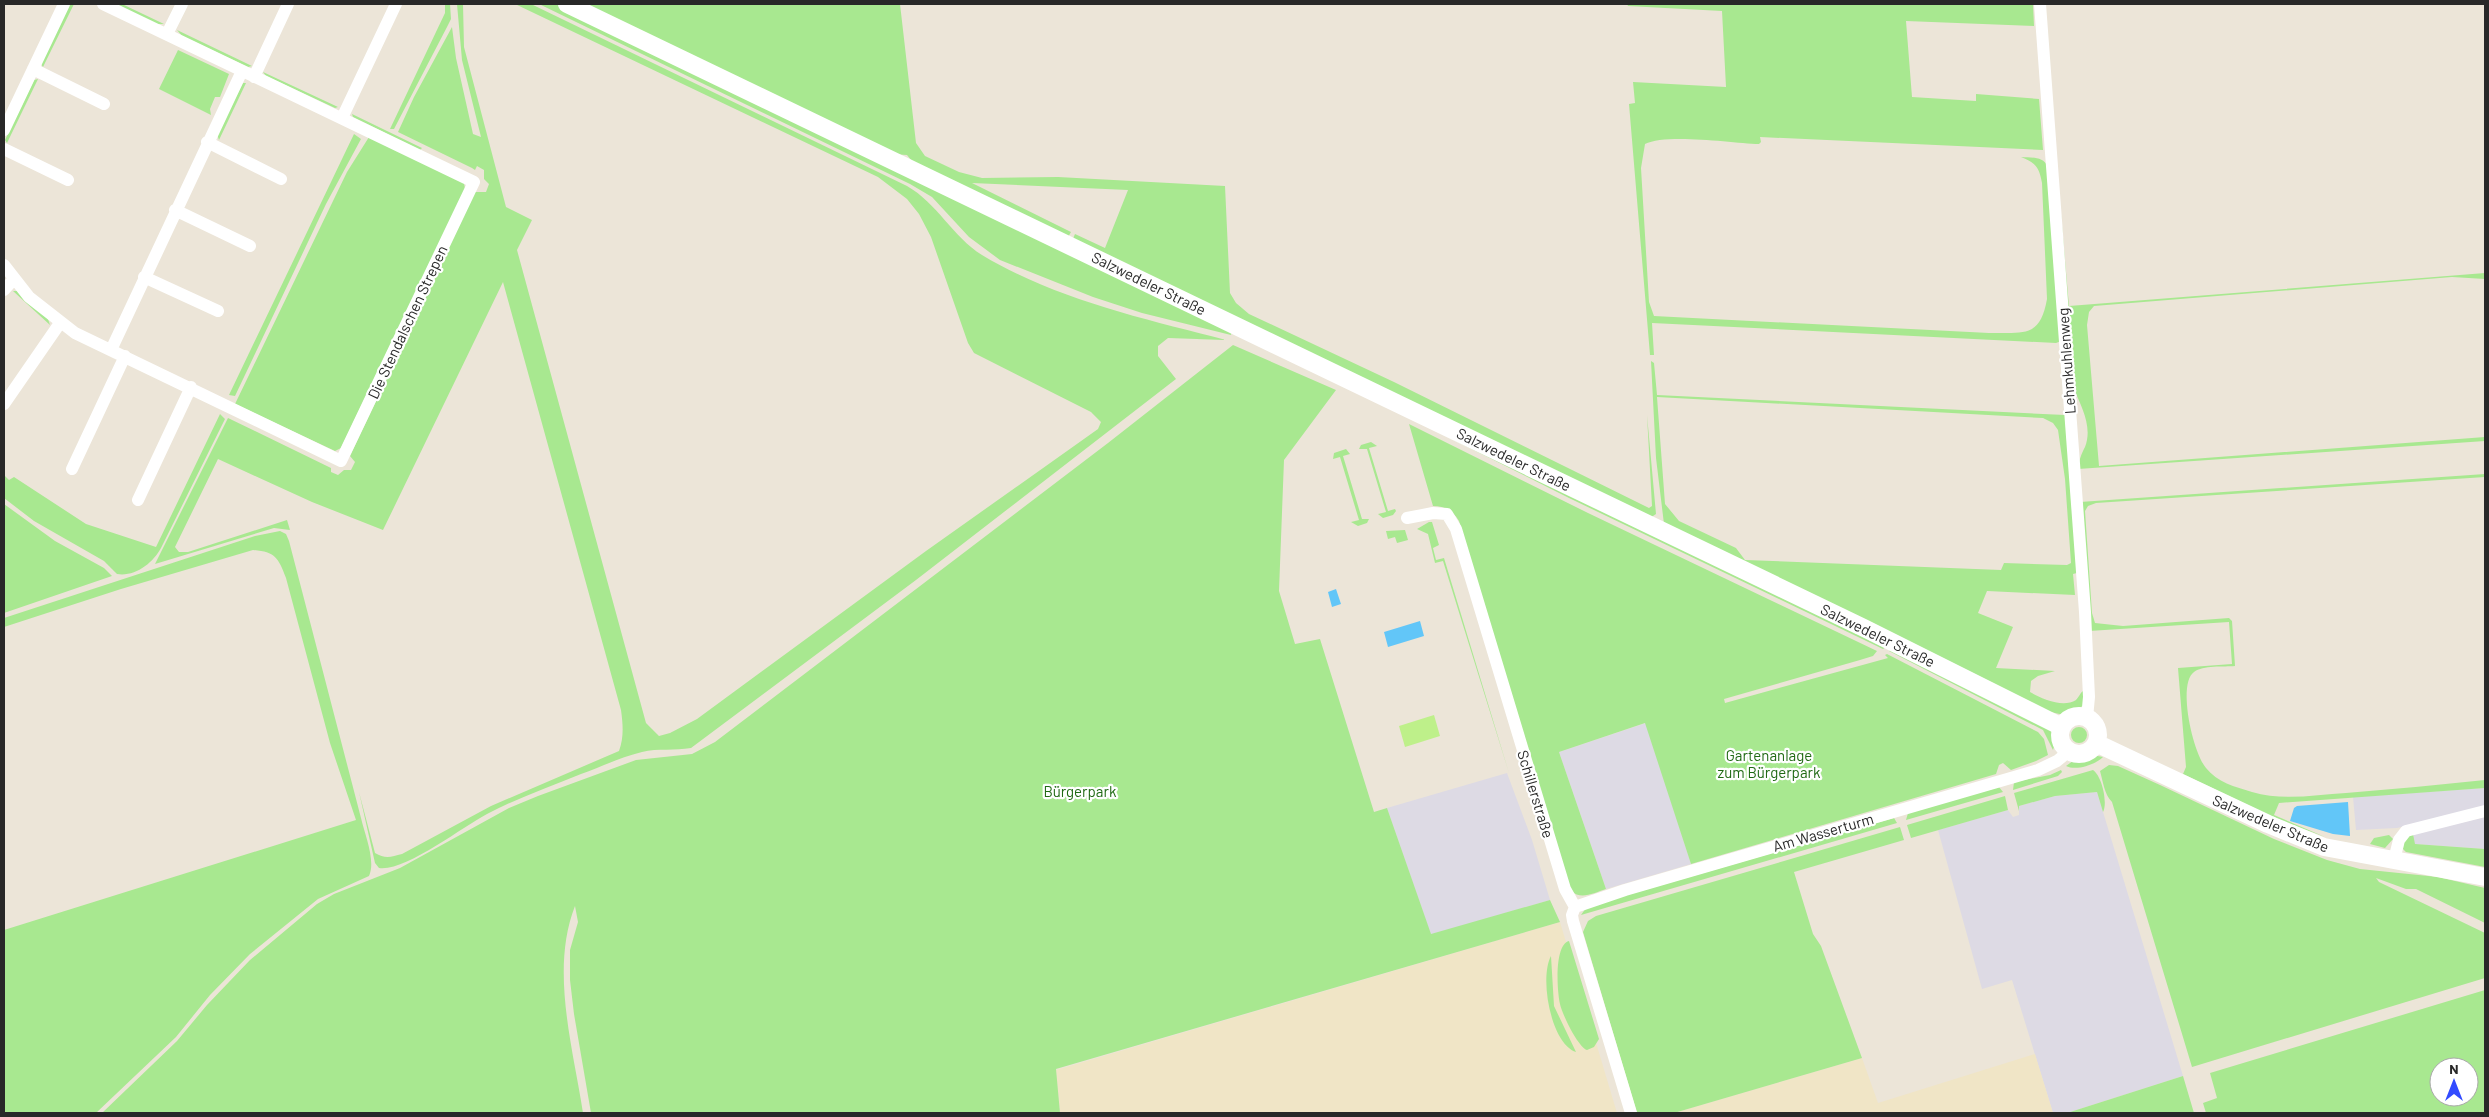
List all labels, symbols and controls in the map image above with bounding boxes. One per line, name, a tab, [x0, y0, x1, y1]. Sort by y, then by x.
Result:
street label: Die Stendalschen Strepen	[363, 242, 451, 402]
street label: Salzwedeler Straße	[1089, 248, 1209, 318]
street label: Lehmkuhlenweg	[2053, 307, 2079, 415]
street label: Salzwedeler Straße	[1454, 424, 1574, 494]
street label: Salzwedeler Straße	[1818, 600, 1938, 670]
park label: Gartenanlage zum Bürgerpark	[1717, 746, 1821, 781]
street label: Schillerstraße	[1514, 748, 1558, 840]
park label: Bürgerpark	[1044, 782, 1117, 800]
street label: Salzwedeler Straße	[2210, 790, 2332, 856]
street label: Am Wasserturm	[1771, 809, 1875, 855]
north arrow	[2429, 1057, 2479, 1107]
text: N	[2449, 1060, 2459, 1077]

